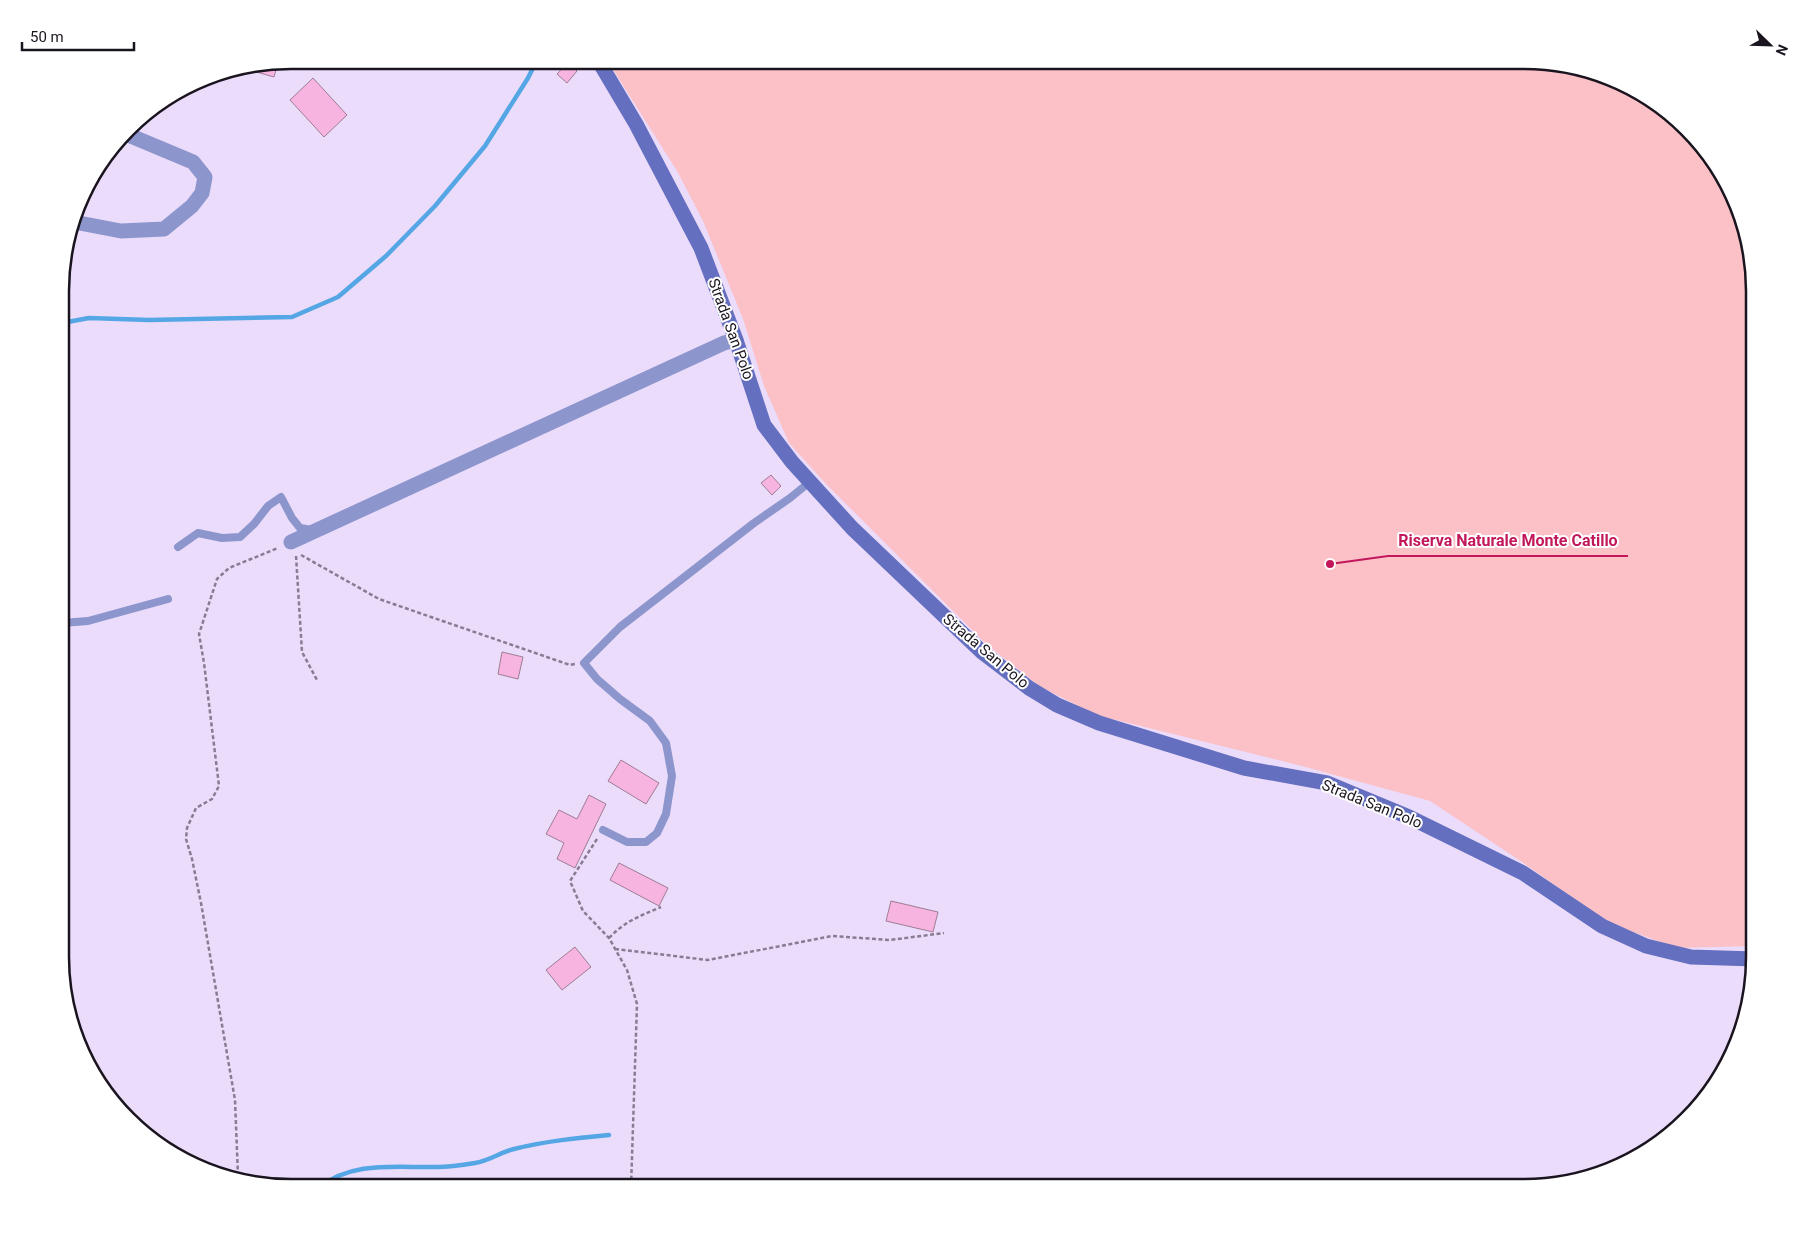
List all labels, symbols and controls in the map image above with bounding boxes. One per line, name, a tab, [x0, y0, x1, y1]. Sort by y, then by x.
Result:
scale bar	[22, 20, 135, 52]
north arrow	[1745, 20, 1795, 70]
text: 50 m	[30, 28, 64, 46]
text: N	[1773, 42, 1791, 58]
street label: Strada San Polo	[704, 276, 758, 382]
callout: Riserva Naturale Monte Catillo	[1388, 525, 1628, 556]
text: Riserva Naturale Monte Catillo	[1398, 531, 1618, 550]
street label: Strada San Polo	[940, 610, 1032, 692]
street label: Strada San Polo	[1319, 776, 1425, 832]

